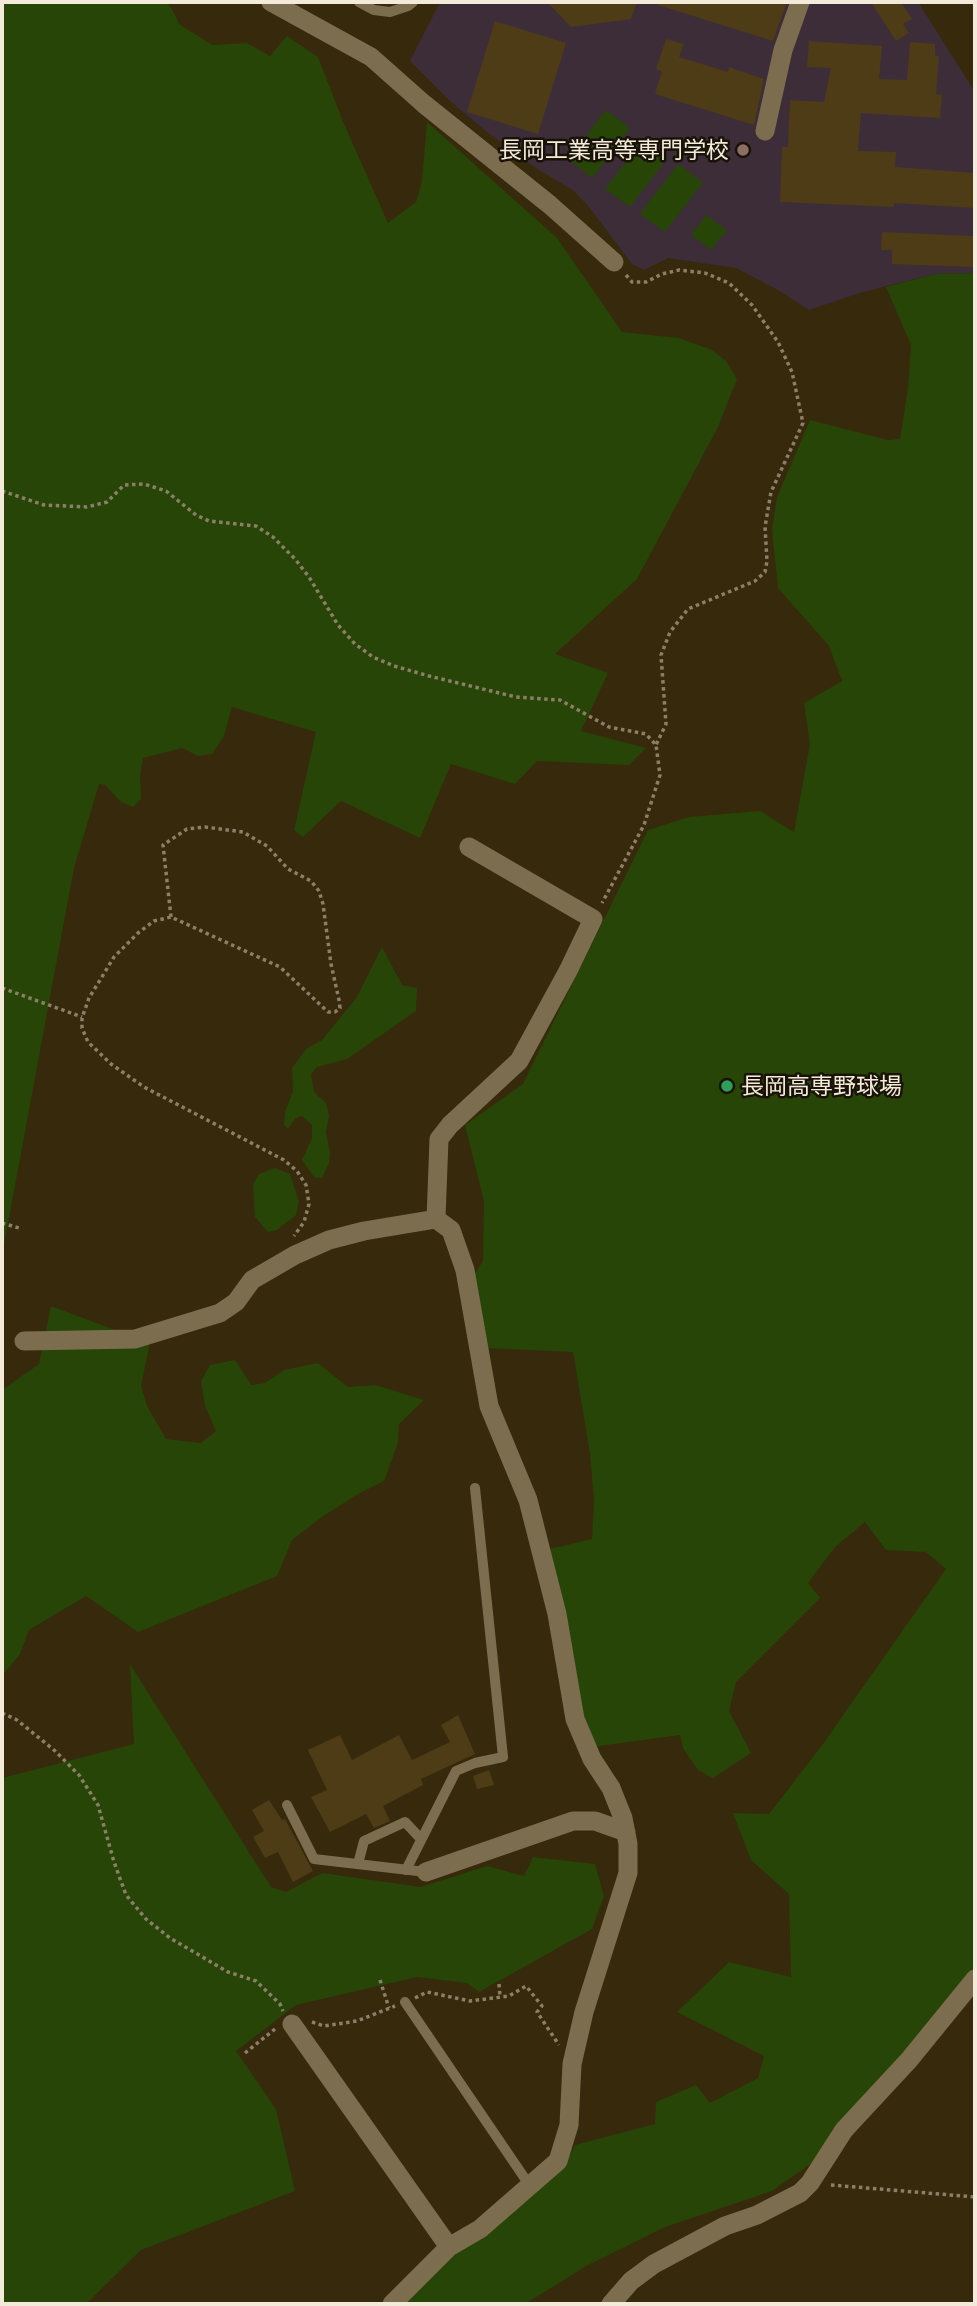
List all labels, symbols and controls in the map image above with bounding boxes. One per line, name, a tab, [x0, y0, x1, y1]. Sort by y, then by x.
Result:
place label: 長岡工業高等専門学校	[499, 136, 729, 164]
marker: 長岡工業高等専門学校	[735, 142, 751, 158]
place label: 長岡高専野球場	[741, 1072, 902, 1100]
marker: 長岡高専野球場	[719, 1078, 735, 1094]

